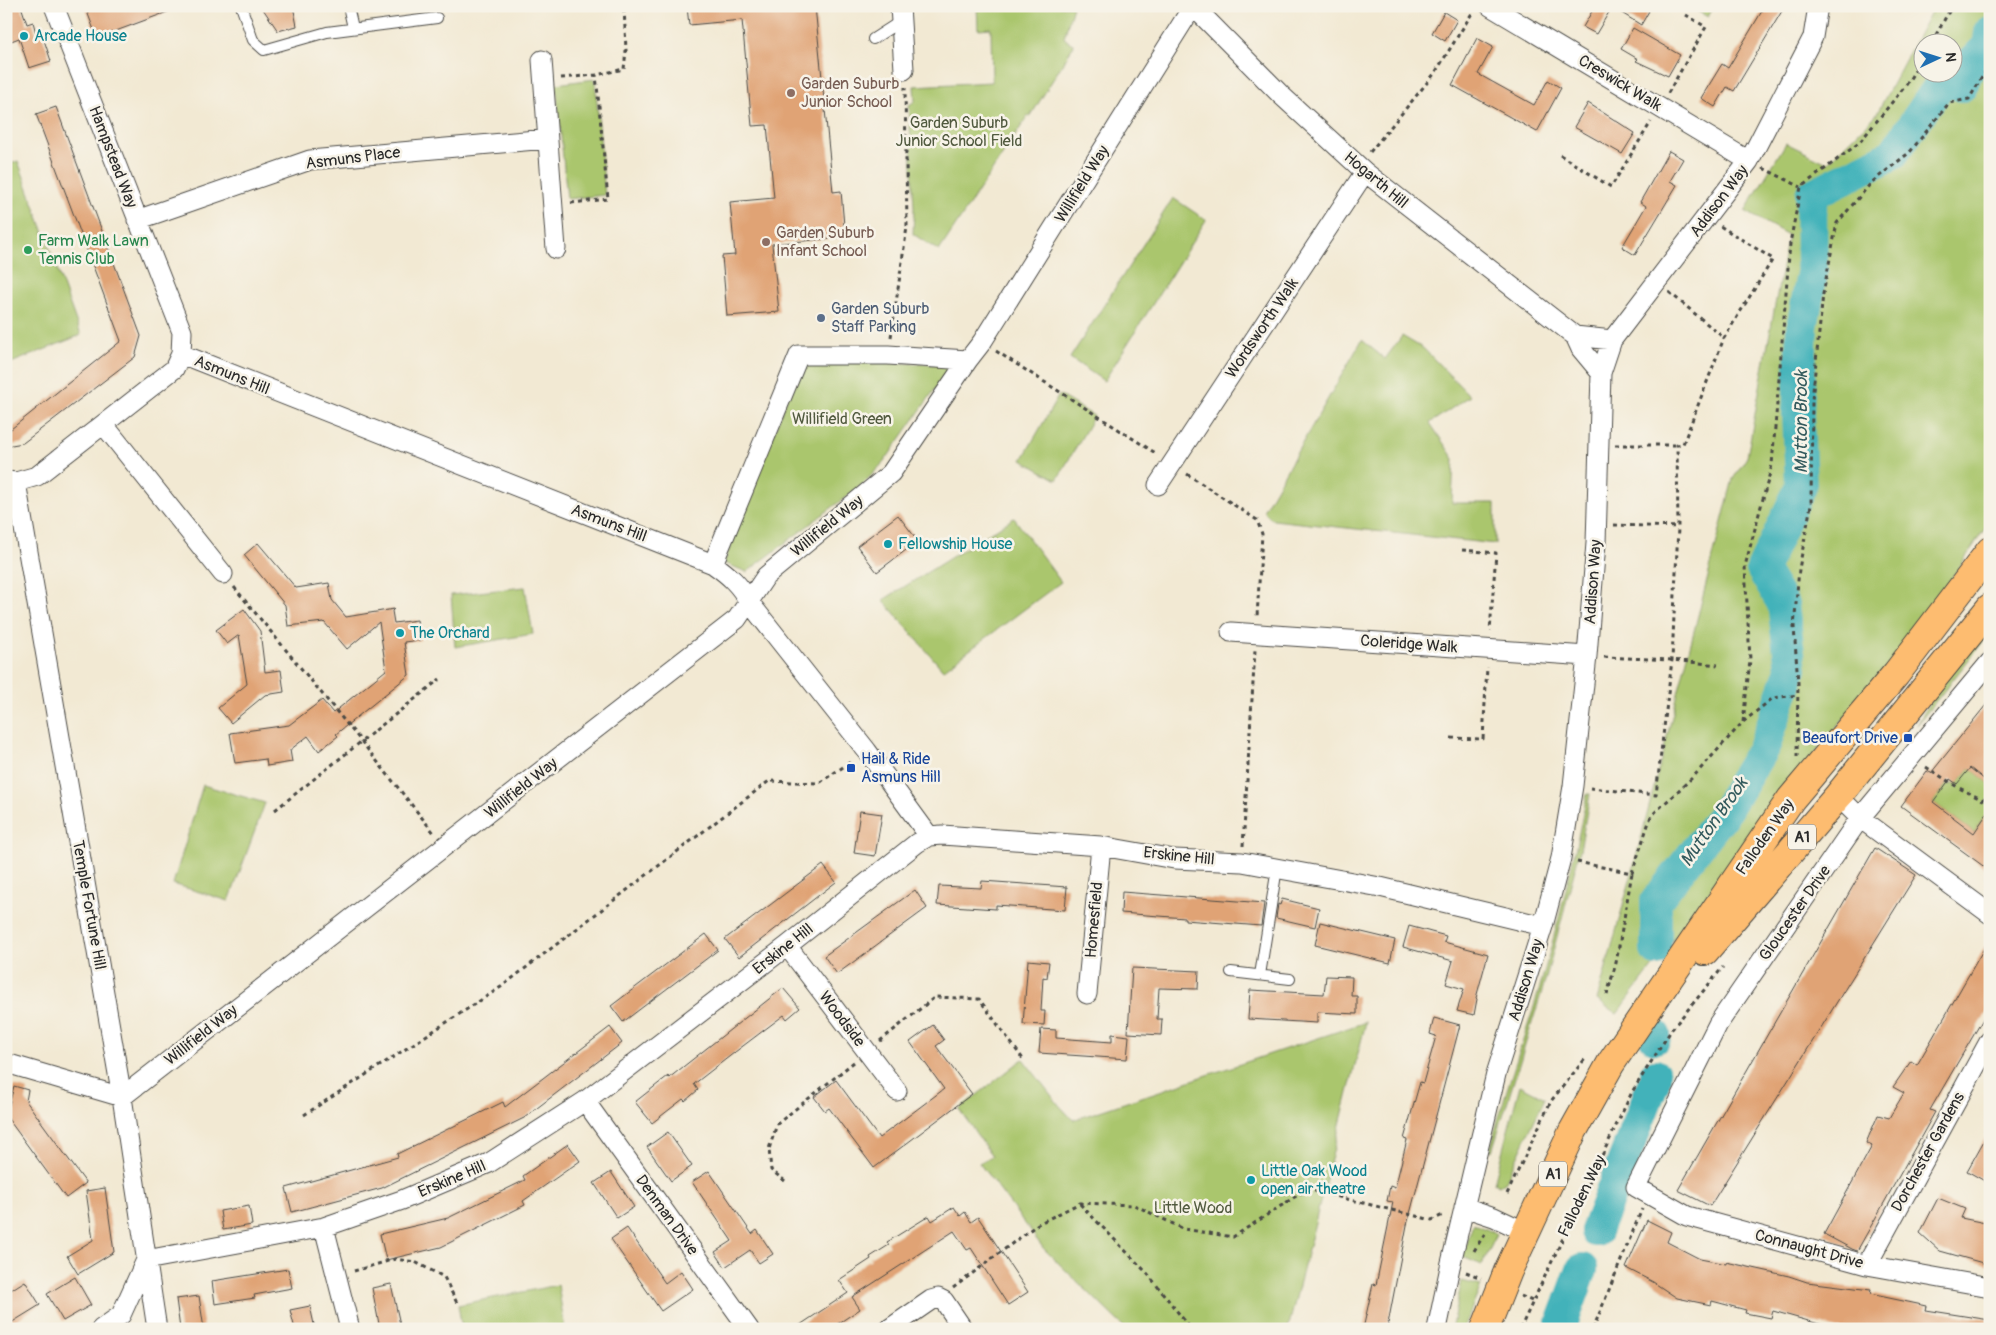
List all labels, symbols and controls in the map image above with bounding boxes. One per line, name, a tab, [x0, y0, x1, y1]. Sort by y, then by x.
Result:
place label: Arcade House	[34, 26, 127, 46]
marker: Arcade House	[18, 30, 30, 42]
north arrow	[1914, 32, 1964, 82]
street label: Creswick Walk	[1575, 50, 1666, 116]
text: N	[1942, 52, 1959, 62]
place label: Garden Suburb Junior School	[801, 74, 900, 112]
marker: Garden Suburb Junior School	[785, 87, 797, 99]
street label: Hampstead Way	[84, 103, 142, 211]
park label: Garden Suburb Junior School Field	[896, 113, 1022, 151]
street label: Asmuns Place	[305, 142, 402, 174]
street label: Willifield Way	[1050, 142, 1114, 226]
street label: Hogarth Hill	[1340, 147, 1412, 213]
street label: Addison Way	[1685, 161, 1753, 241]
place label: Garden Suburb Infant School	[776, 223, 875, 261]
place label: Farm Walk Lawn Tennis Club	[38, 231, 149, 269]
marker: Garden Suburb Infant School	[760, 236, 772, 248]
marker: Farm Walk Lawn Tennis Club	[22, 244, 34, 256]
street label: Wordsworth Walk	[1221, 274, 1303, 382]
place label: Garden Suburb Staff Parking	[831, 299, 930, 337]
marker: Garden Suburb Staff Parking	[815, 312, 827, 324]
street label: Asmuns Hill	[191, 351, 273, 399]
water label: Mutton Brook	[1790, 369, 1813, 474]
park label: Willifield Green	[792, 409, 892, 429]
street label: Willifield Way	[787, 491, 867, 561]
street label: Asmuns Hill	[568, 499, 650, 547]
place label: Fellowship House	[898, 534, 1012, 554]
marker: Fellowship House	[882, 538, 894, 550]
street label: Addison Way	[1580, 539, 1606, 625]
place label: The Orchard	[410, 623, 490, 643]
marker: The Orchard	[394, 627, 406, 639]
street label: Coleridge Walk	[1360, 631, 1459, 657]
place label: Beaufort Drive	[1802, 728, 1898, 748]
marker: Beaufort Drive	[1902, 732, 1914, 744]
place label: Hail & Ride Asmuns Hill	[861, 749, 941, 787]
street label: Willifield Way	[480, 753, 562, 823]
marker: Hail & Ride Asmuns Hill	[845, 762, 857, 774]
water label: Mutton Brook	[1675, 772, 1754, 871]
street label: Falloden Way	[1731, 795, 1799, 879]
road number: A1	[1788, 824, 1816, 850]
street label: Temple Fortune Hill	[68, 839, 110, 971]
street label: Erskine Hill	[1142, 842, 1216, 870]
street label: Gloucester Drive	[1755, 861, 1835, 965]
street label: Homesfield	[1081, 881, 1107, 959]
street label: Erskine Hill	[749, 919, 817, 979]
street label: Addison Way	[1504, 936, 1548, 1024]
street label: Woodside	[815, 987, 869, 1051]
street label: Willifield Way	[160, 1000, 242, 1070]
street label: Dorchester Gardens	[1887, 1089, 1969, 1215]
street label: Falloden Way	[1554, 1152, 1610, 1240]
street label: Erskine Hill	[415, 1156, 489, 1202]
place label: Little Oak Wood open air theatre	[1261, 1161, 1367, 1199]
road number: A1	[1539, 1162, 1567, 1186]
street label: Denman Drive	[631, 1171, 703, 1259]
marker: Little Oak Wood open air theatre	[1245, 1174, 1257, 1186]
park label: Little Wood	[1154, 1198, 1232, 1218]
street label: Connaught Drive	[1753, 1225, 1865, 1273]

